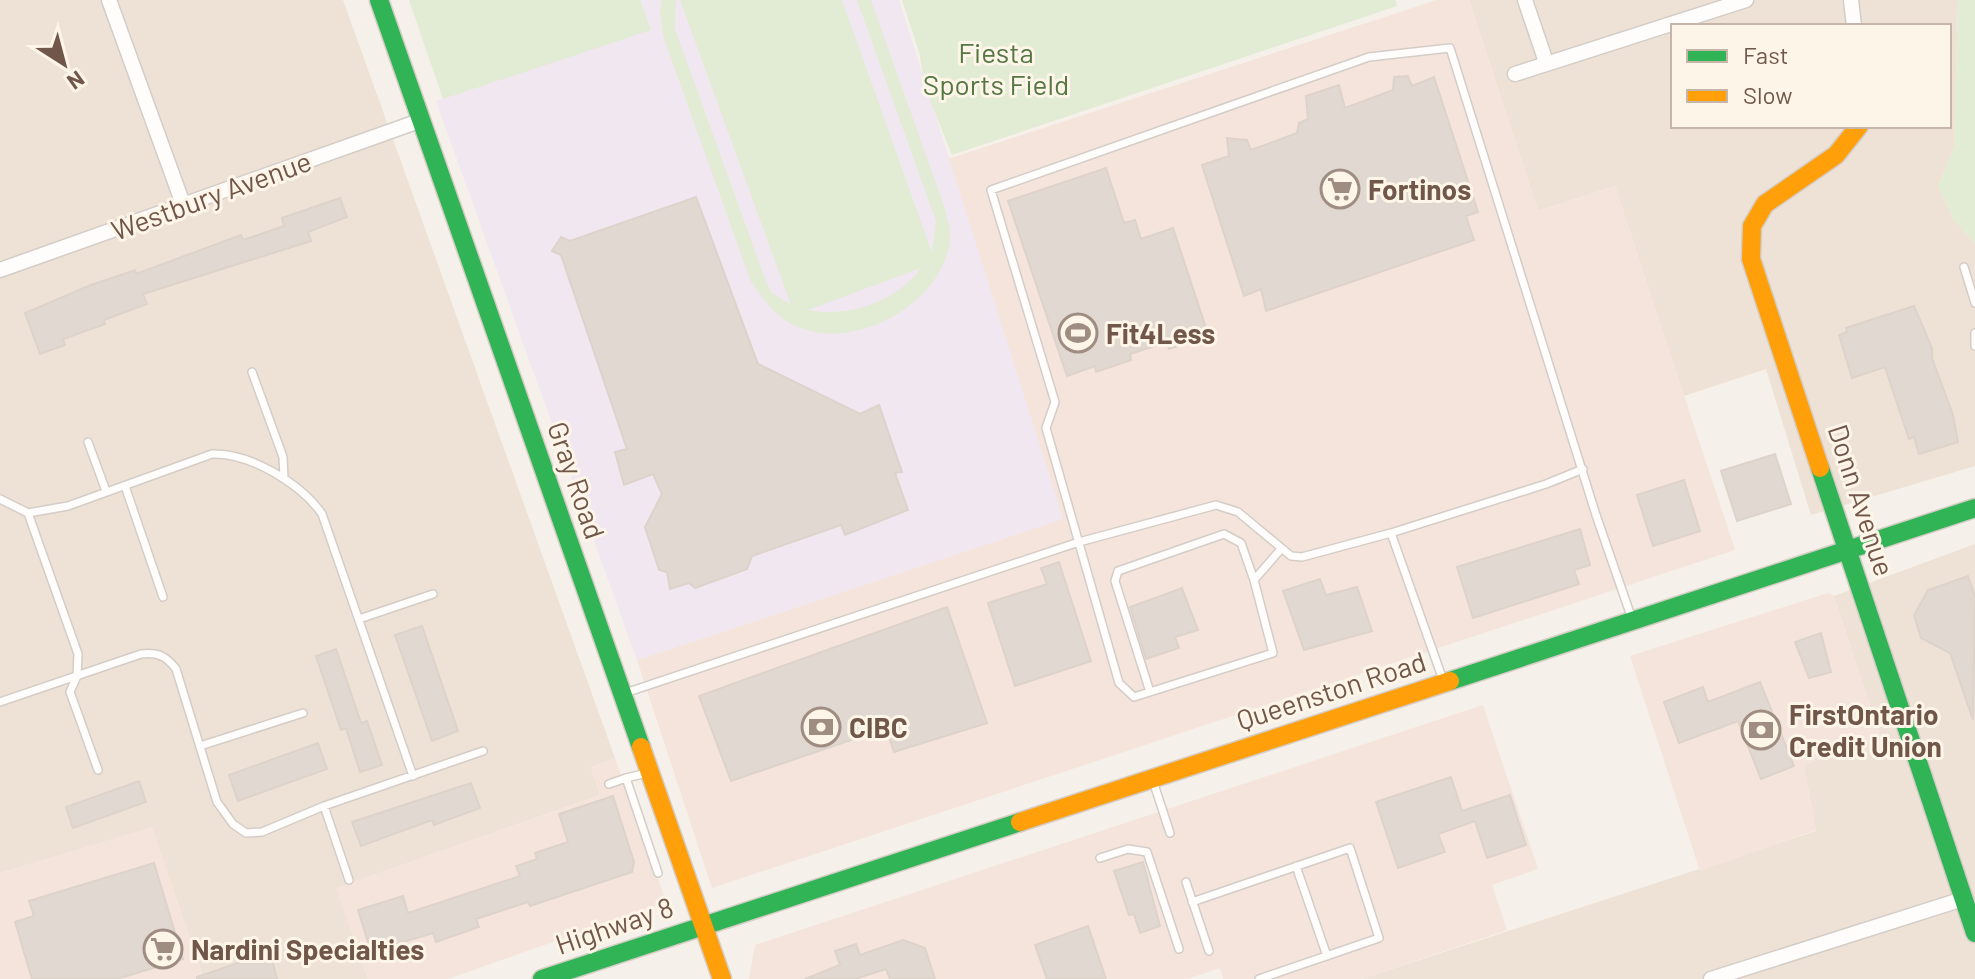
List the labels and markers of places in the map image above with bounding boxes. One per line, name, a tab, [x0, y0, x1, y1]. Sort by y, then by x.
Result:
supermarket icon: Fortinos	[1319, 168, 1361, 210]
place label: Fortinos	[1368, 172, 1471, 206]
sports icon: Fit4Less	[1057, 312, 1099, 354]
place label: Fit4Less	[1106, 316, 1215, 350]
place label: FirstOntario Credit Union	[1789, 697, 1942, 763]
bank icon: CIBC	[800, 706, 842, 748]
bank icon: FirstOntario Credit Union	[1740, 709, 1782, 751]
place label: CIBC	[849, 710, 908, 744]
supermarket icon: Nardini Specialties	[142, 928, 184, 970]
place label: Nardini Specialties	[191, 932, 424, 966]

